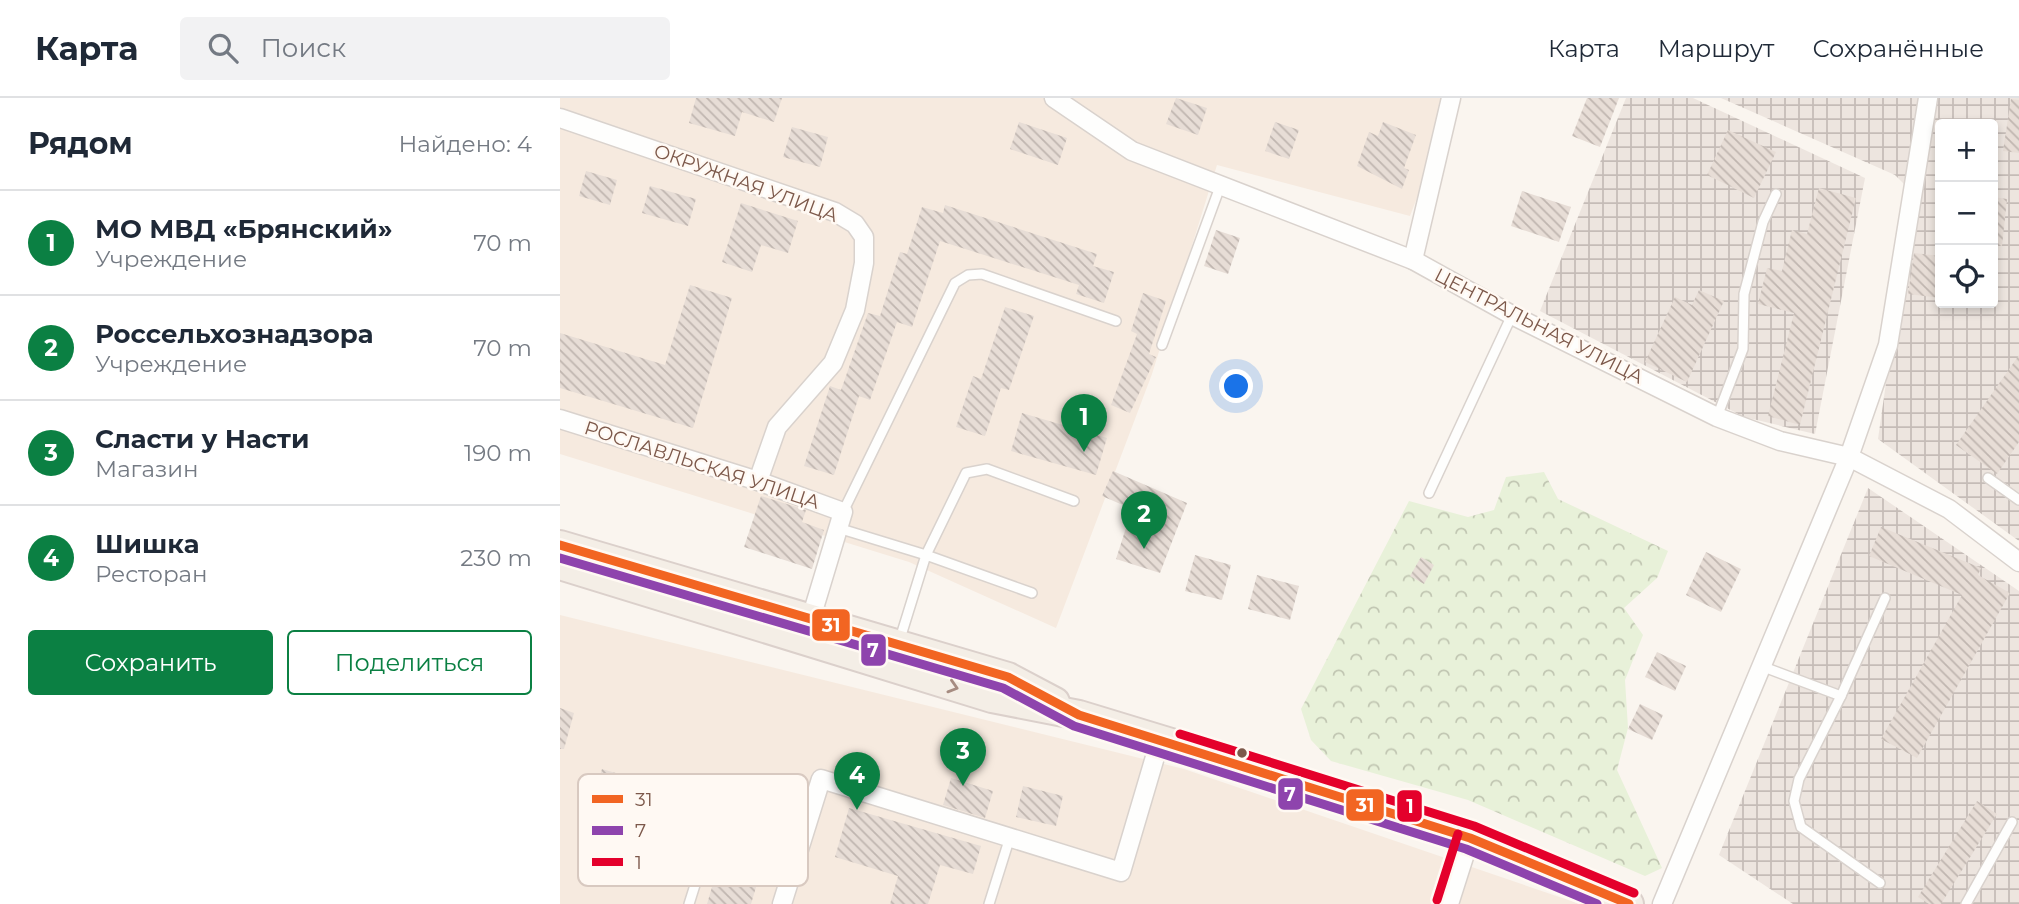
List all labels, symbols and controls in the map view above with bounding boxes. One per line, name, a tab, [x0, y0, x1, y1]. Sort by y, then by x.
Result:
search box	[180, 17, 670, 80]
text: Карта	[35, 28, 138, 68]
icon: search	[204, 29, 242, 67]
text: Поиск	[260, 32, 346, 64]
text: Карта	[1548, 34, 1620, 63]
text: Маршрут	[1658, 34, 1774, 63]
text: Сохранённые	[1812, 34, 1984, 63]
map controls	[1935, 119, 1998, 308]
button: +	[1935, 119, 1998, 182]
text: Рядом	[28, 125, 133, 162]
text: Найдено: 4	[398, 130, 532, 158]
street label: ОКРУЖНАЯ УЛИЦА	[651, 139, 841, 227]
button: −	[1935, 182, 1998, 245]
text: МО МВД «Брянский»	[95, 213, 392, 245]
text: 1	[46, 229, 56, 257]
text: 70 m	[473, 229, 532, 257]
text: Учреждение	[95, 245, 247, 273]
button: locate	[1935, 245, 1998, 308]
street label: ЦЕНТРАЛЬНАЯ УЛИЦА	[1431, 263, 1647, 389]
text: Россельхознадзора	[95, 318, 373, 350]
text: 2	[44, 334, 58, 362]
text: 70 m	[473, 334, 532, 362]
text: Учреждение	[95, 350, 247, 378]
your location	[1219, 369, 1253, 403]
pin: 1	[1061, 394, 1107, 452]
street label: РОСЛАВЛЬСКАЯ УЛИЦА	[581, 416, 823, 514]
text: Сласти у Насти	[95, 423, 310, 455]
text: 3	[44, 439, 58, 467]
text: 190 m	[464, 439, 532, 467]
text: Магазин	[95, 455, 199, 483]
pin: 2	[1121, 491, 1167, 549]
text: Шишка	[95, 528, 199, 560]
text: 4	[43, 544, 59, 572]
text: 230 m	[460, 544, 532, 572]
text: Ресторан	[95, 560, 208, 588]
line badge: 31	[811, 608, 851, 642]
text: 31	[821, 614, 840, 637]
button: Сохранить	[28, 630, 273, 695]
button: Поделиться	[287, 630, 532, 695]
line badge: 7	[860, 633, 887, 667]
text: 7	[867, 639, 879, 662]
one-way arrow	[947, 678, 959, 693]
pin: 3	[940, 728, 986, 786]
unlabelled marker	[1235, 746, 1249, 760]
pin: 4	[834, 752, 880, 810]
legend	[578, 774, 808, 886]
line badge: 7	[1277, 777, 1304, 811]
text: 7	[1284, 783, 1296, 806]
text: 31	[635, 788, 653, 811]
line badge: 31	[1345, 788, 1385, 822]
line badge: 1	[1396, 789, 1423, 823]
text: 31	[1355, 794, 1374, 817]
text: 1	[1406, 795, 1414, 818]
text: 7	[635, 819, 646, 842]
text: 1	[635, 851, 642, 874]

